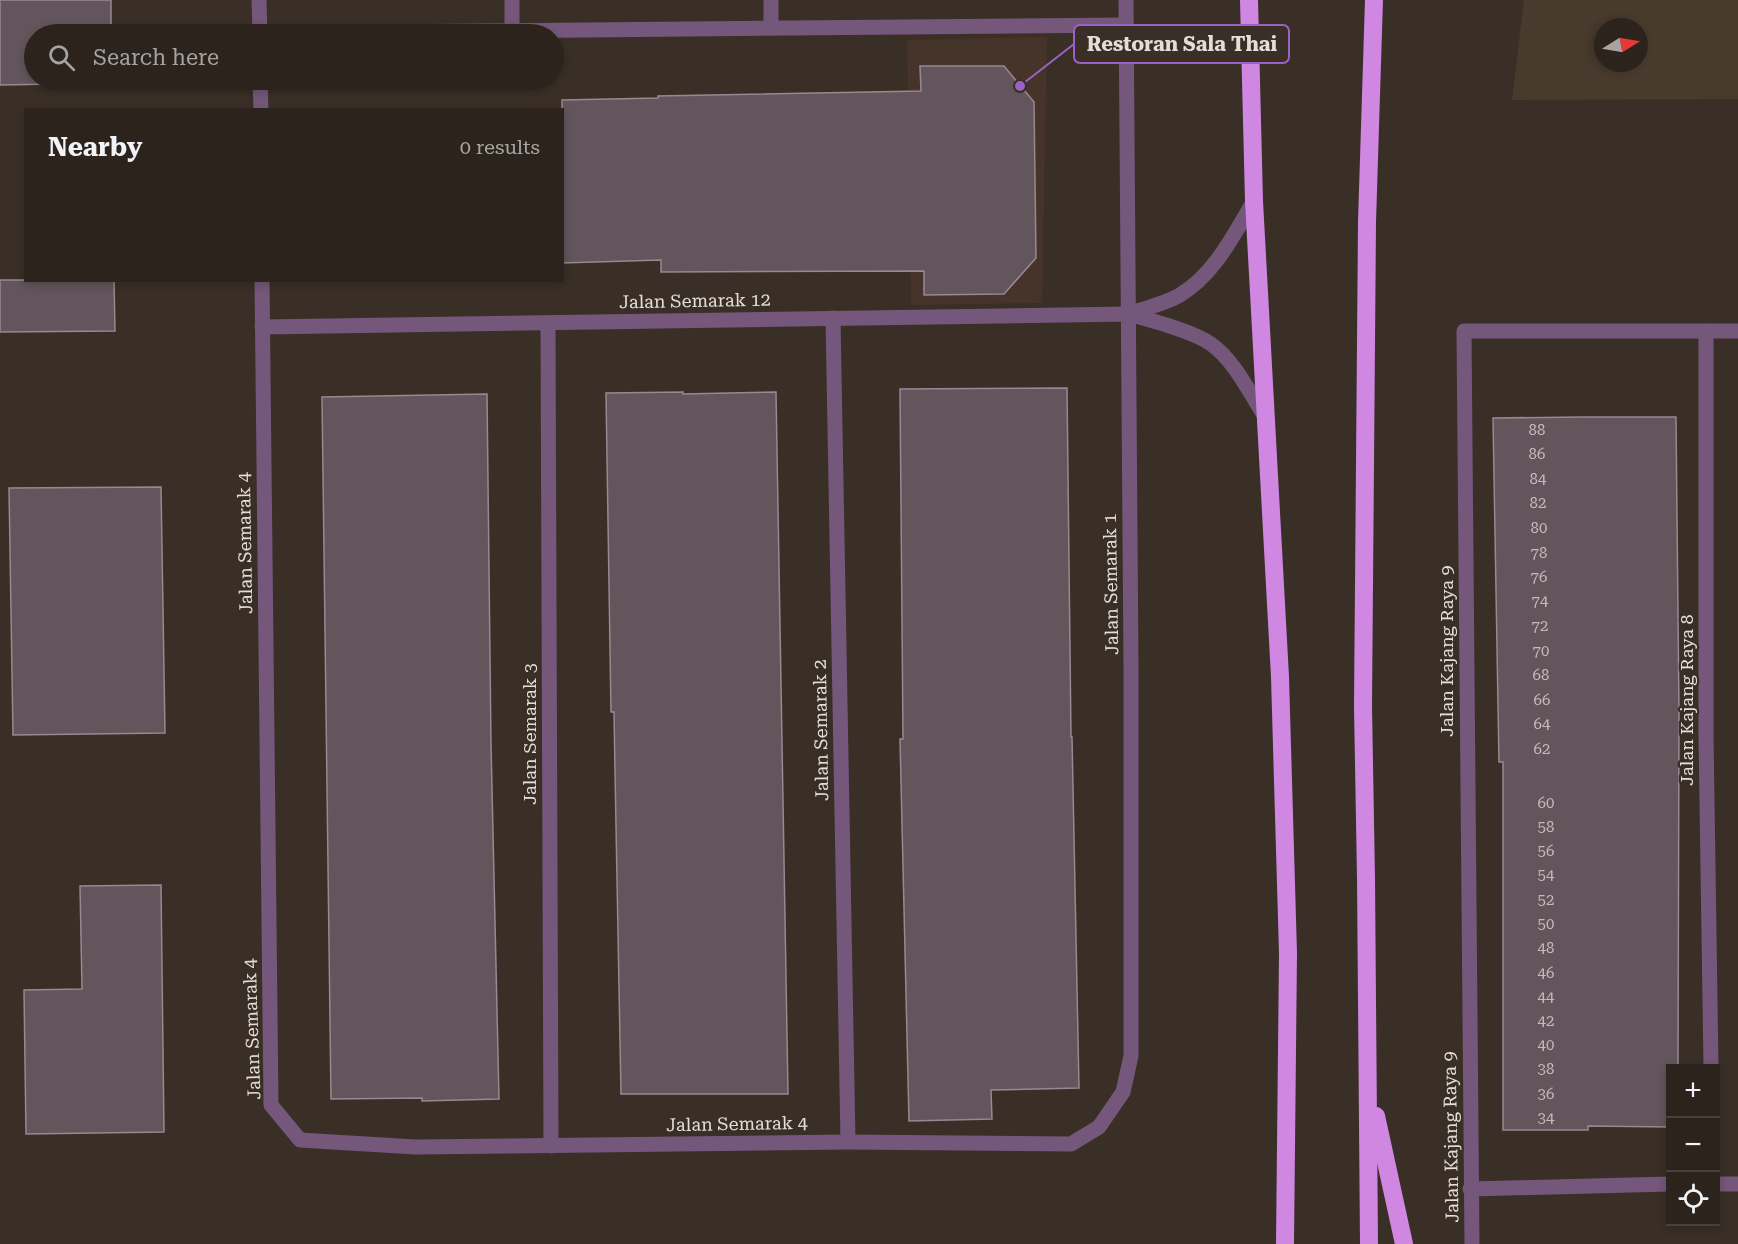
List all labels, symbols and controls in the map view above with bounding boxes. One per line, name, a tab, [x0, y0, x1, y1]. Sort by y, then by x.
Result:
north arrow	[1594, 18, 1648, 72]
search box	[24, 24, 564, 90]
callout: Restoran Sala Thai	[1074, 25, 1289, 63]
text: Restoran Sala Thai	[1087, 32, 1278, 56]
icon: search	[45, 41, 78, 74]
text: Search here	[93, 45, 219, 70]
text: Nearby	[48, 132, 142, 162]
text: 0 results	[460, 135, 540, 159]
street label: Jalan Semarak 12	[619, 289, 771, 312]
house number: 88	[1529, 421, 1545, 439]
house number: 86	[1529, 445, 1545, 463]
house number: 84	[1530, 470, 1547, 488]
street label: Jalan Semarak 4	[233, 472, 256, 614]
house number: 82	[1530, 494, 1546, 512]
street label: Jalan Semarak 1	[1099, 513, 1122, 655]
house number: 80	[1531, 519, 1547, 537]
house number: 78	[1531, 544, 1547, 562]
street label: Jalan Kajang Raya 9	[1436, 565, 1457, 737]
house number: 76	[1531, 568, 1547, 586]
house number: 74	[1532, 592, 1549, 610]
street label: Jalan Kajang Raya 8	[1676, 614, 1697, 786]
house number: 72	[1532, 617, 1548, 635]
house number: 70	[1533, 642, 1549, 660]
street label: Jalan Semarak 2	[809, 659, 832, 801]
street label: Jalan Semarak 3	[519, 663, 540, 805]
house number: 68	[1533, 666, 1549, 684]
house number: 66	[1534, 691, 1550, 709]
house number: 64	[1534, 715, 1551, 733]
house number: 62	[1534, 740, 1550, 758]
house number: 60	[1538, 794, 1554, 812]
house number: 58	[1538, 818, 1554, 836]
house number: 56	[1538, 842, 1554, 860]
house number: 54	[1538, 866, 1555, 884]
house number: 52	[1538, 891, 1554, 909]
house number: 50	[1538, 915, 1554, 933]
house number: 48	[1538, 939, 1554, 957]
street label: Jalan Semarak 4	[239, 958, 264, 1100]
house number: 46	[1538, 964, 1554, 982]
house number: 44	[1538, 988, 1555, 1006]
house number: 42	[1538, 1012, 1554, 1030]
house number: 40	[1538, 1036, 1554, 1054]
street label: Jalan Kajang Raya 9	[1439, 1051, 1462, 1223]
house number: 38	[1538, 1060, 1554, 1078]
map controls	[1666, 1064, 1720, 1226]
button: +	[1666, 1064, 1720, 1118]
house number: 36	[1538, 1085, 1554, 1103]
house number: 34	[1538, 1109, 1555, 1127]
street label: Jalan Semarak 4	[666, 1112, 808, 1135]
button: −	[1666, 1118, 1720, 1172]
button: locate	[1666, 1172, 1720, 1226]

